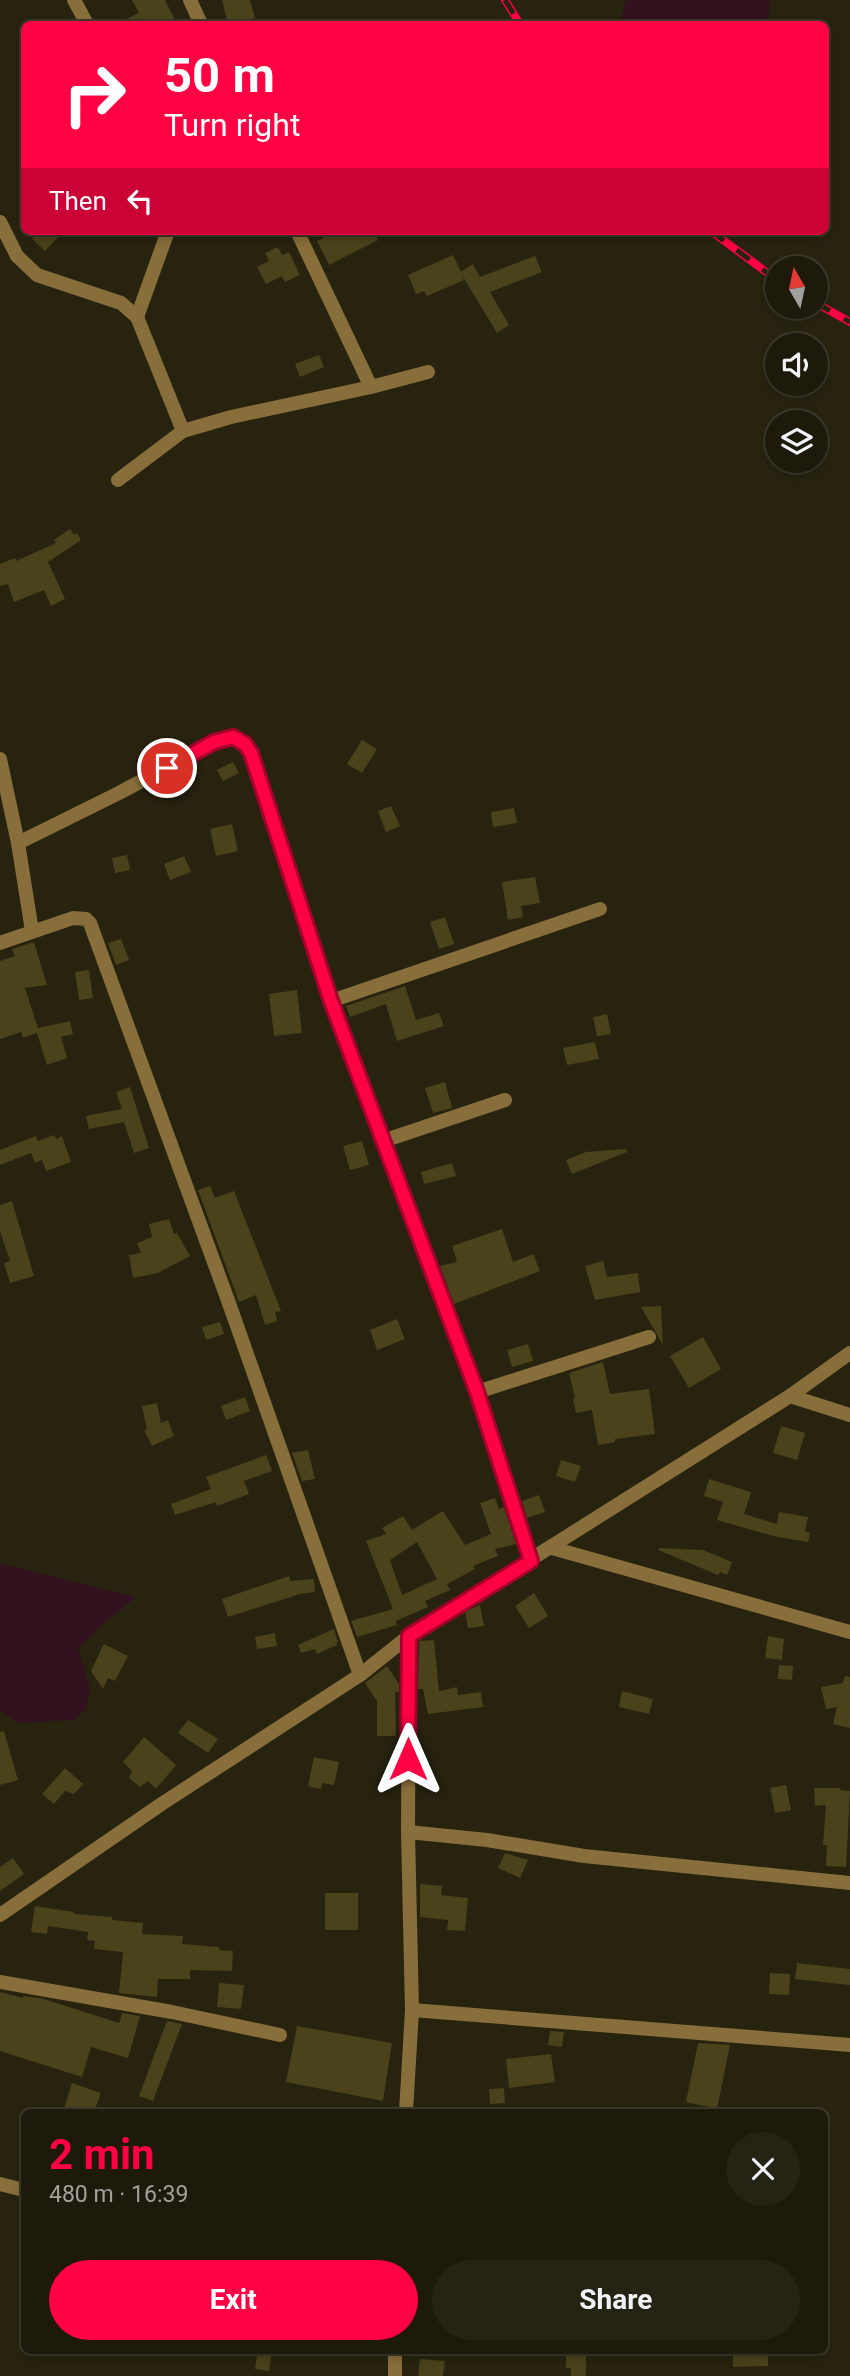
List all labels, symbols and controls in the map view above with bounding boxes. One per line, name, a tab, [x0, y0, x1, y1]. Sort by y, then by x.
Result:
text: 50 m	[164, 47, 275, 104]
icon: right	[49, 49, 140, 140]
text: Turn right	[164, 106, 300, 144]
icon: left	[121, 182, 159, 220]
text: Then	[49, 186, 107, 216]
north arrow	[765, 256, 828, 318]
map controls	[765, 256, 828, 473]
button: sound	[765, 333, 828, 396]
button: layers	[765, 410, 828, 473]
pin	[137, 738, 197, 798]
icon: arrive	[148, 749, 186, 787]
position arrow	[371, 1722, 445, 1796]
text: 2 min	[49, 2130, 155, 2179]
button: close	[726, 2132, 800, 2206]
text: 480 m · 16:39	[49, 2181, 188, 2208]
button: Exit	[49, 2260, 418, 2340]
button: Share	[432, 2260, 800, 2340]

